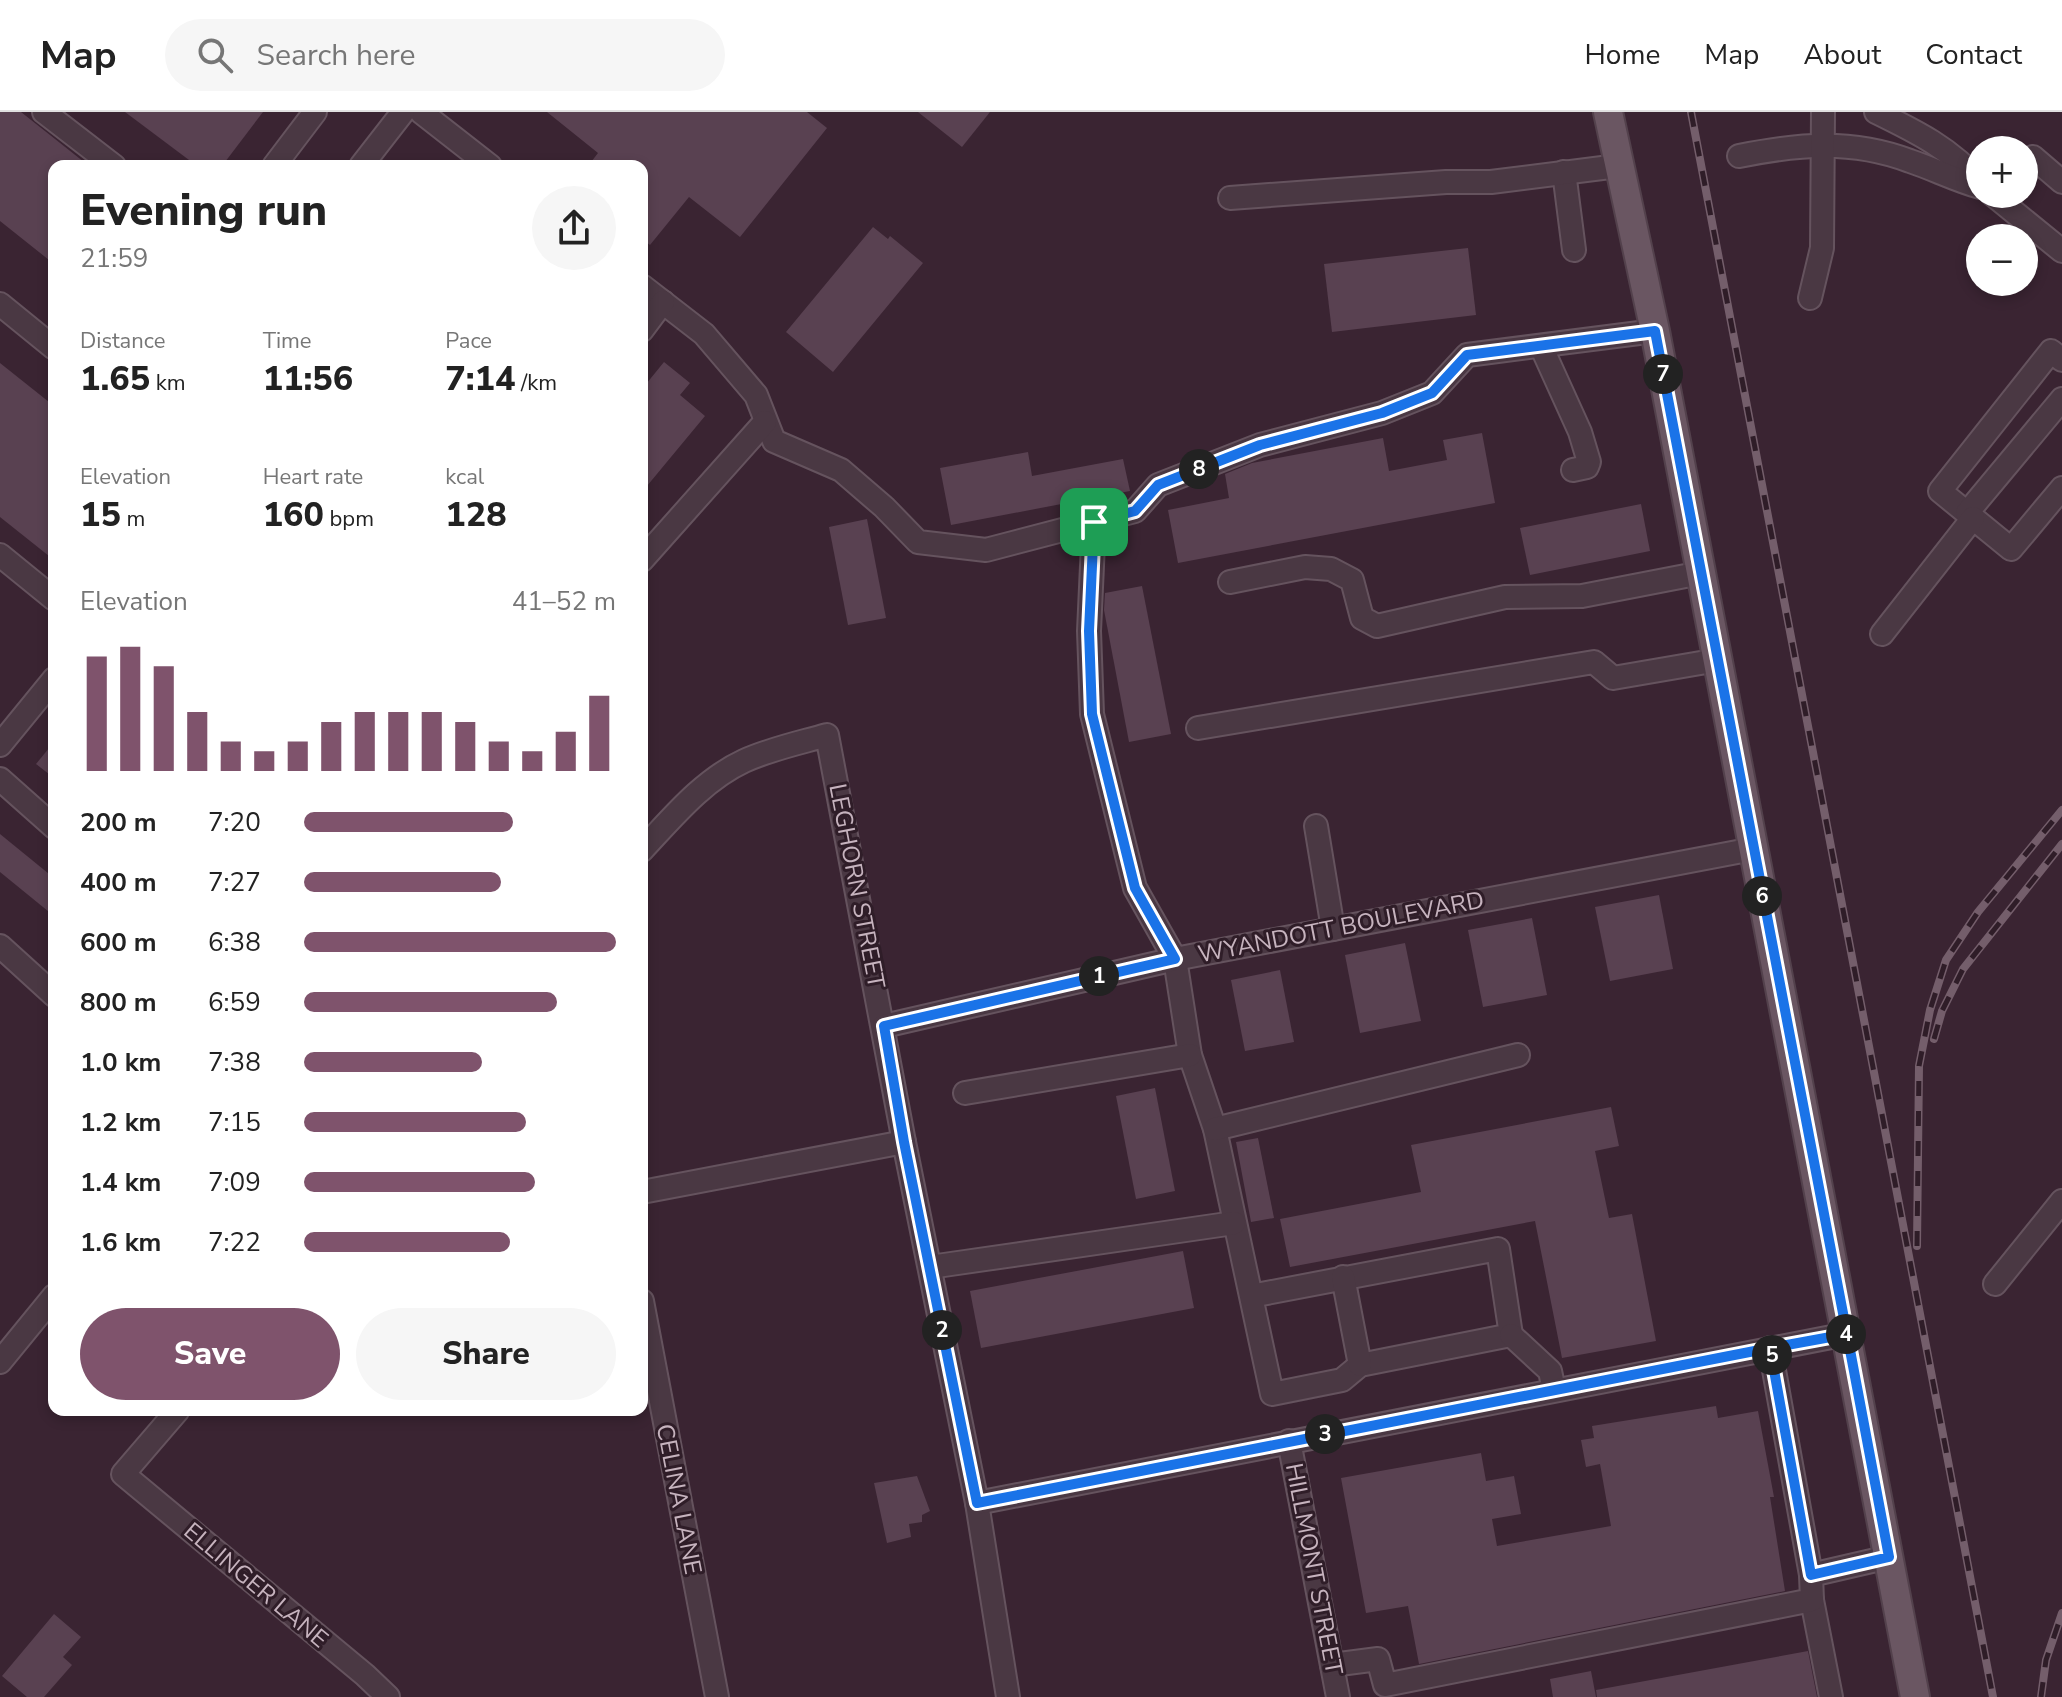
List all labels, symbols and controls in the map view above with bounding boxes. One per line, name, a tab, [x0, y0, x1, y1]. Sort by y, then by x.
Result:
search box	[165, 19, 725, 91]
text: Map	[40, 30, 117, 81]
icon: search	[193, 33, 237, 77]
text: Search here	[257, 35, 416, 76]
text: Home	[1585, 36, 1660, 74]
text: Map	[1704, 36, 1759, 74]
text: About	[1803, 36, 1881, 74]
text: Contact	[1925, 36, 2022, 74]
map controls	[1966, 136, 2038, 296]
button: +	[1966, 136, 2038, 208]
text: Evening run	[80, 181, 327, 241]
button: share	[532, 186, 616, 270]
button: −	[1966, 224, 2038, 296]
text: 21:59	[80, 241, 148, 276]
text: Distance	[80, 326, 165, 356]
text: Time	[263, 326, 312, 356]
text: Pace	[445, 326, 492, 356]
pin: 7	[1643, 354, 1683, 394]
text: 1.65	[80, 356, 150, 402]
text: 11:56	[263, 356, 353, 402]
text: 7:14	[445, 356, 515, 402]
text: 7	[1656, 359, 1670, 389]
text: km	[150, 368, 186, 398]
text: /km	[515, 368, 557, 398]
pin: 8	[1179, 449, 1219, 489]
text: 8	[1192, 454, 1206, 484]
text: Elevation	[80, 462, 171, 492]
text: Heart rate	[263, 462, 363, 492]
text: kcal	[445, 462, 484, 492]
pin	[1060, 488, 1128, 556]
text: 15	[80, 492, 121, 538]
text: 160	[263, 492, 324, 538]
text: 128	[445, 492, 507, 538]
icon: arrive	[1072, 500, 1116, 544]
text: m	[121, 504, 145, 534]
text: bpm	[324, 504, 374, 534]
text: Elevation	[80, 584, 188, 619]
text: 41–52 m	[512, 584, 616, 619]
street label: LEGHORN STREET	[821, 781, 893, 992]
text: 200 m	[80, 805, 157, 840]
text: 7:20	[208, 805, 261, 840]
text: 400 m	[80, 865, 157, 900]
text: 7:27	[208, 865, 261, 900]
pin: 6	[1742, 876, 1782, 916]
text: 6	[1755, 881, 1769, 911]
street label: WYANDOTT BOULEVARD	[1195, 884, 1487, 970]
text: 600 m	[80, 925, 157, 960]
text: 6:38	[208, 925, 261, 960]
pin: 1	[1079, 956, 1119, 996]
text: 1	[1092, 961, 1106, 991]
text: 800 m	[80, 985, 157, 1020]
text: 6:59	[208, 985, 261, 1020]
text: 1.0 km	[80, 1045, 161, 1080]
text: 7:38	[208, 1045, 261, 1080]
text: 1.2 km	[80, 1105, 161, 1140]
text: 7:15	[208, 1105, 261, 1140]
text: 1.4 km	[80, 1165, 161, 1200]
text: 7:09	[208, 1165, 261, 1200]
text: 1.6 km	[80, 1225, 161, 1260]
text: 7:22	[208, 1225, 261, 1260]
button: Save	[80, 1308, 340, 1400]
button: Share	[356, 1308, 616, 1400]
pin: 2	[922, 1310, 962, 1350]
pin: 4	[1826, 1314, 1866, 1354]
text: 2	[935, 1315, 949, 1345]
text: 4	[1839, 1319, 1853, 1349]
pin: 5	[1752, 1335, 1792, 1375]
text: 5	[1765, 1340, 1779, 1370]
pin: 3	[1305, 1414, 1345, 1454]
text: 3	[1318, 1419, 1332, 1449]
street label: CELINA LANE	[649, 1421, 709, 1577]
street label: HILLMONT STREET	[1278, 1461, 1350, 1678]
street label: ELLINGER LANE	[177, 1515, 335, 1655]

